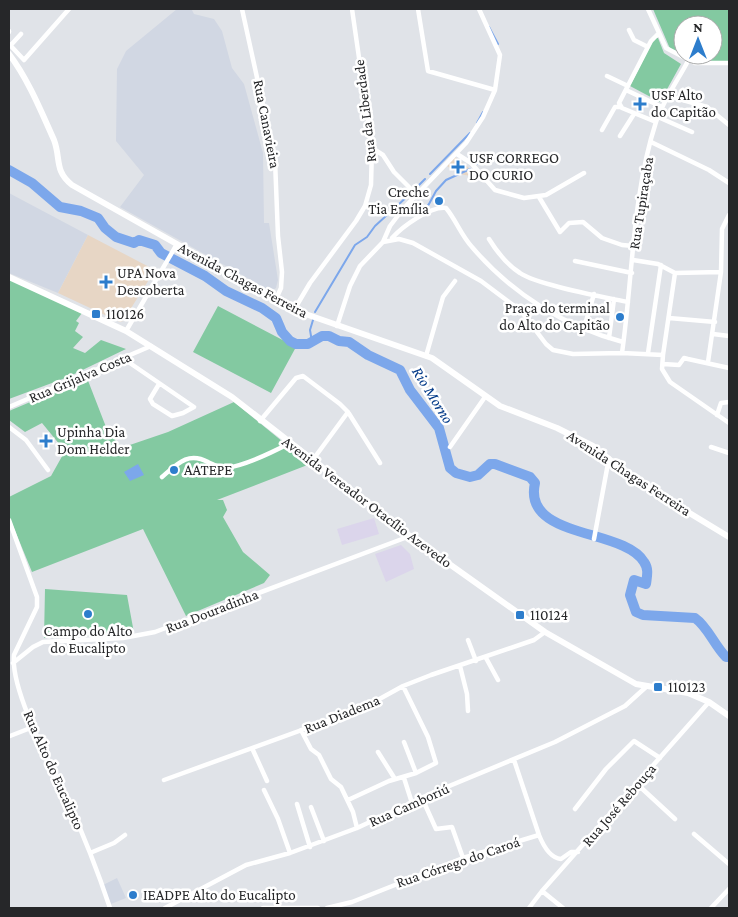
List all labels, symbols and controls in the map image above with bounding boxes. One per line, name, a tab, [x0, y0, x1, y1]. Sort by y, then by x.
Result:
north arrow	[673, 15, 723, 65]
text: N	[693, 19, 703, 35]
street label: Rua da Liberdade	[351, 58, 379, 163]
street label: Rua Canavieira	[251, 78, 283, 170]
place label: USF Alto do Capitão	[651, 87, 716, 121]
marker: USF Alto do Capitão	[633, 97, 647, 111]
place label: USF CORREGO DO CURIO	[469, 150, 559, 183]
street label: Rua Tupiraçaba	[626, 156, 657, 251]
marker: USF CORREGO DO CURIO	[451, 160, 465, 174]
place label: Creche Tia Emília	[368, 184, 429, 217]
marker: Creche Tia Emília	[433, 195, 445, 207]
street label: Avenida Chagas Ferreira	[175, 239, 311, 322]
place label: UPA Nova Descoberta	[117, 265, 185, 298]
marker: UPA Nova Descoberta	[99, 275, 113, 289]
place label: Praça do terminal do Alto do Capitão	[499, 300, 610, 334]
place label: 110126	[106, 306, 144, 322]
marker: 110126	[90, 308, 102, 320]
marker: Praça do terminal do Alto do Capitão	[614, 311, 626, 323]
street label: Rua Grijalva Costa	[26, 348, 134, 407]
water label: Rio Morno	[409, 364, 457, 427]
place label: Upinha Dia Dom Helder	[57, 424, 130, 457]
street label: Avenida Chagas Ferreira	[564, 427, 694, 520]
street label: Avenida Vereador Otacílio Azevedo	[279, 433, 455, 571]
marker: Upinha Dia Dom Helder	[39, 434, 53, 448]
place label: AATEPE	[184, 462, 233, 478]
marker: AATEPE	[168, 464, 180, 476]
street label: Rua Douradinha	[163, 586, 261, 636]
place label: 110124	[530, 607, 568, 623]
marker: Campo do Alto do Eucalipto	[82, 608, 94, 620]
marker: 110124	[514, 609, 526, 621]
place label: Campo do Alto do Eucalipto	[44, 623, 132, 657]
place label: 110123	[668, 679, 706, 695]
marker: 110123	[652, 681, 664, 693]
street label: Rua Diadema	[302, 692, 382, 736]
street label: Rua Alto do Eucalipto	[20, 708, 87, 832]
street label: Rua José Rebouça	[579, 760, 660, 850]
street label: Rua Camboriú	[366, 780, 452, 830]
street label: Rua Córrego do Caroá	[394, 833, 522, 892]
place label: IEADPE Alto do Eucalipto	[143, 887, 296, 904]
marker: IEADPE Alto do Eucalipto	[127, 889, 139, 901]

